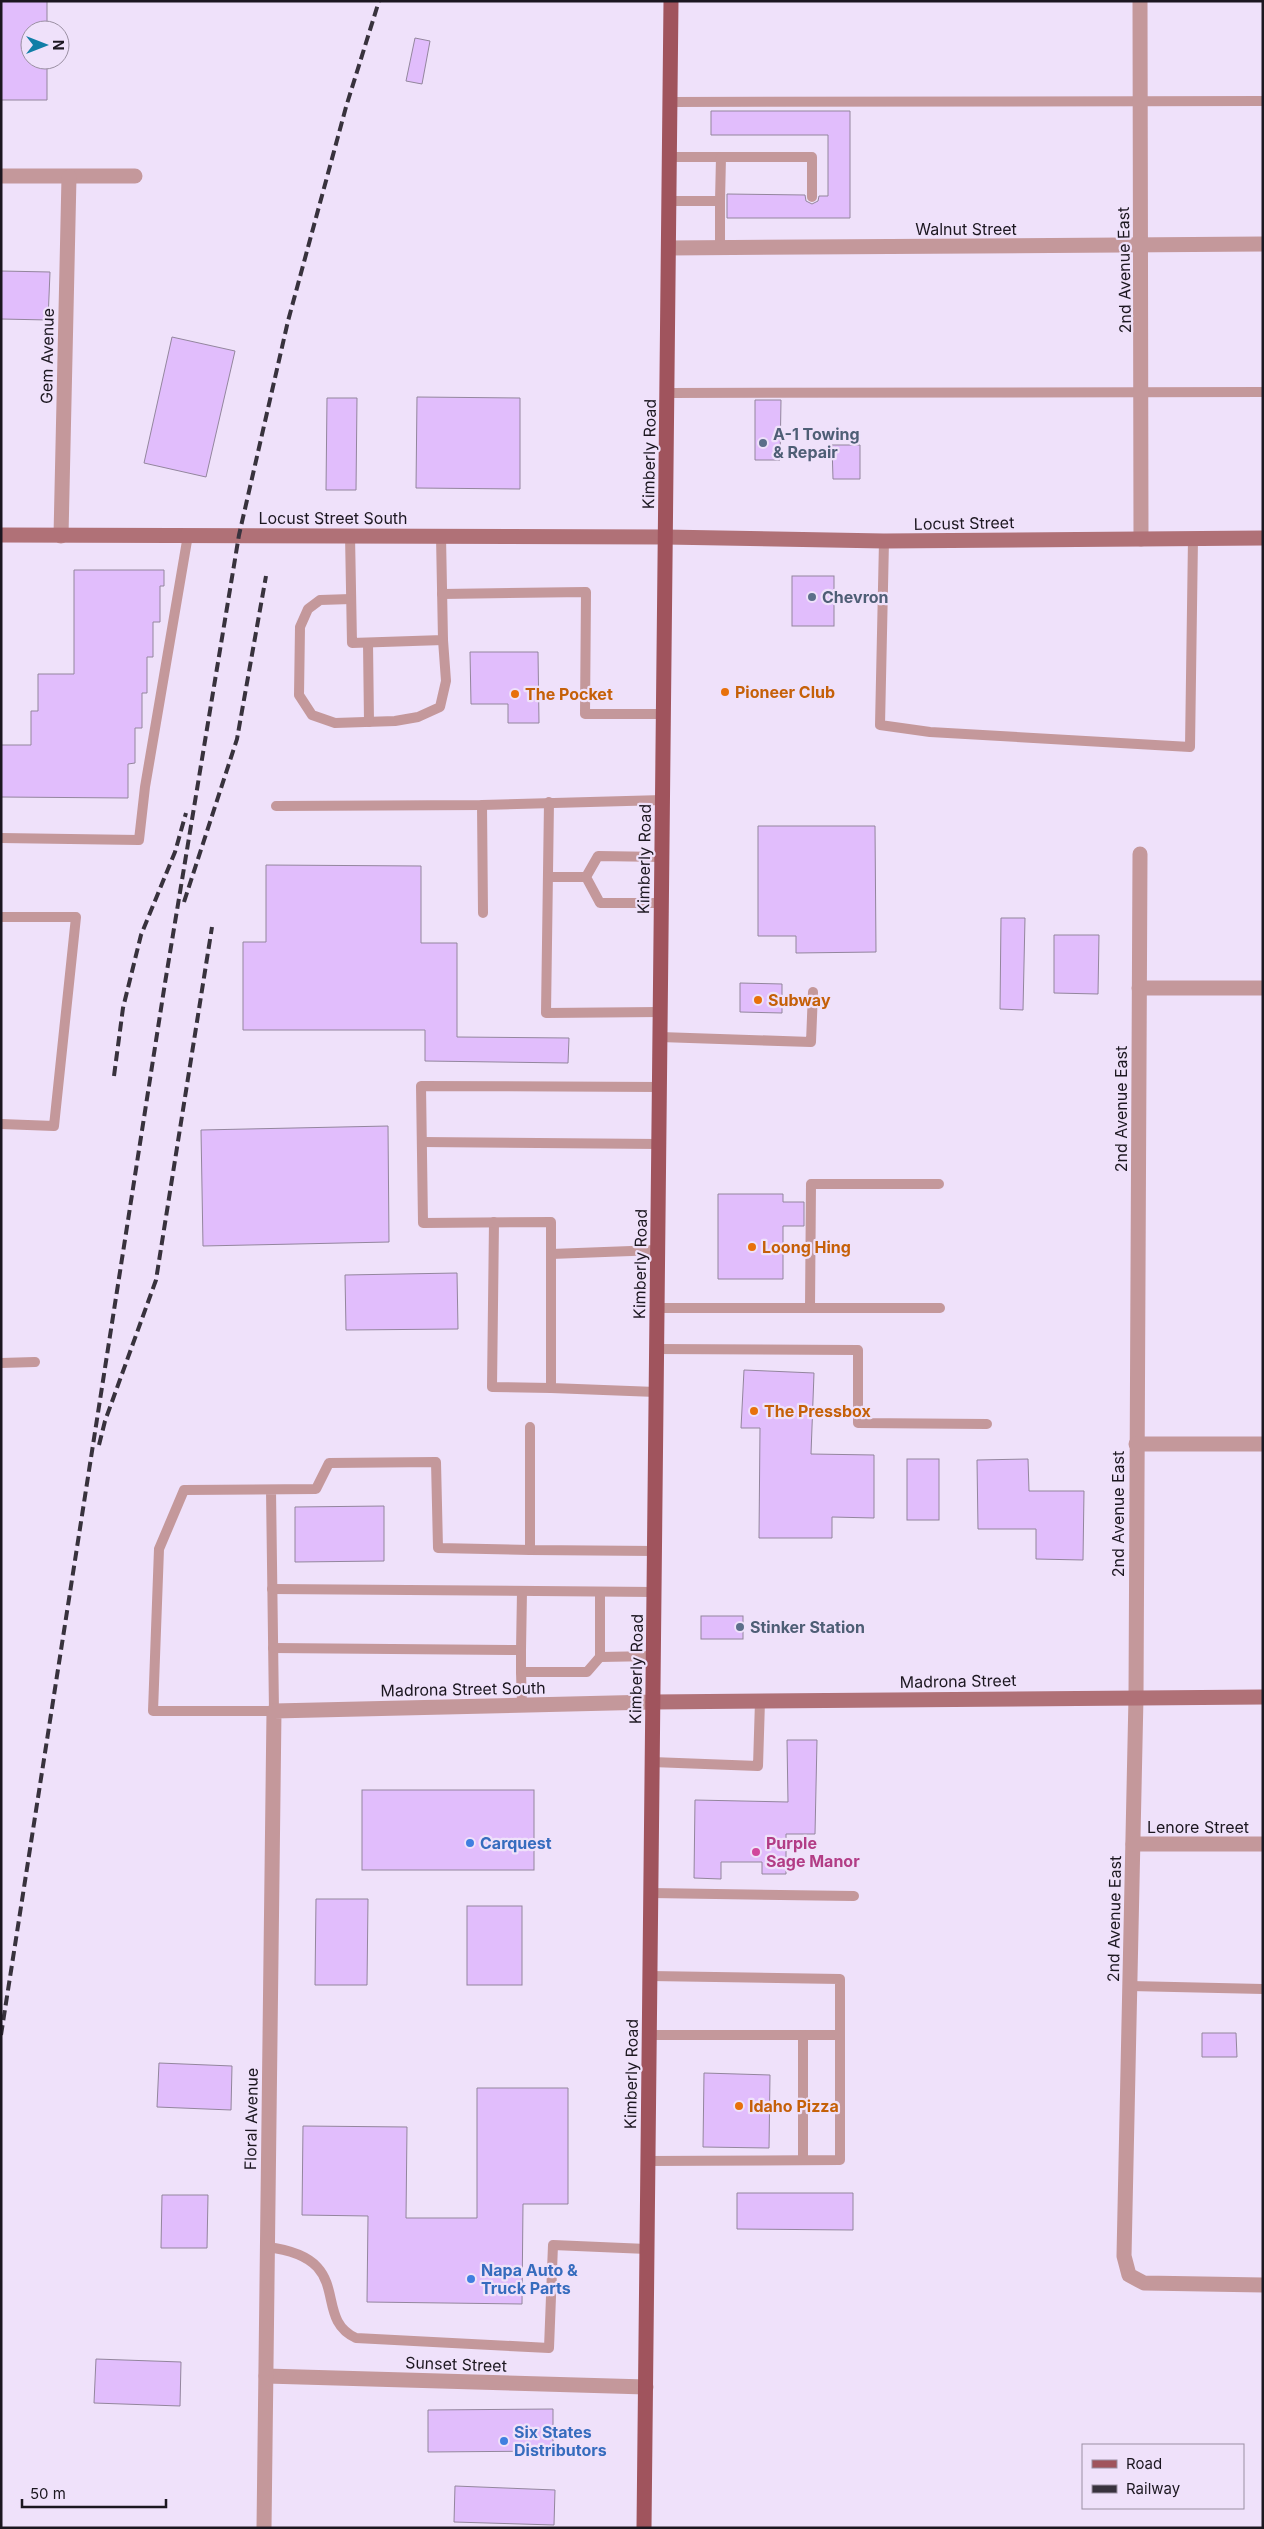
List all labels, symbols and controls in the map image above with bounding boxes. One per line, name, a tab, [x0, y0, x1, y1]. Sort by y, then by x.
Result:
north arrow	[20, 20, 70, 70]
text: N	[50, 40, 67, 50]
street label: 2nd Avenue East	[1113, 207, 1135, 333]
street label: Walnut Street	[915, 219, 1017, 239]
street label: Gem Avenue	[36, 308, 58, 404]
street label: Kimberly Road	[638, 399, 660, 509]
place label: A-1 Towing & Repair	[773, 424, 860, 462]
marker: A-1 Towing & Repair	[757, 437, 769, 449]
street label: Locust Street South	[258, 508, 408, 528]
street label: Locust Street	[914, 512, 1014, 534]
place label: Chevron	[822, 587, 889, 607]
marker: Chevron	[806, 591, 818, 603]
place label: Pioneer Club	[735, 682, 835, 702]
place label: The Pocket	[525, 684, 613, 704]
marker: Pioneer Club	[719, 686, 731, 698]
marker: The Pocket	[509, 688, 521, 700]
street label: Kimberly Road	[633, 804, 655, 914]
place label: Subway	[768, 990, 831, 1010]
marker: Subway	[752, 994, 764, 1006]
street label: 2nd Avenue East	[1111, 1046, 1131, 1172]
street label: Kimberly Road	[629, 1209, 651, 1319]
place label: Loong Hing	[762, 1237, 851, 1257]
marker: Loong Hing	[746, 1241, 758, 1253]
place label: The Pressbox	[764, 1401, 871, 1421]
marker: The Pressbox	[748, 1405, 760, 1417]
street label: 2nd Avenue East	[1108, 1451, 1128, 1577]
street label: Kimberly Road	[625, 1614, 647, 1724]
place label: Stinker Station	[750, 1617, 865, 1637]
marker: Stinker Station	[734, 1621, 746, 1633]
street label: Madrona Street	[899, 1670, 1017, 1692]
street label: Madrona Street South	[380, 1678, 546, 1700]
street label: Lenore Street	[1147, 1817, 1249, 1837]
place label: Carquest	[480, 1833, 552, 1853]
place label: Purple Sage Manor	[766, 1833, 860, 1871]
marker: Carquest	[464, 1837, 476, 1849]
marker: Purple Sage Manor	[750, 1846, 762, 1858]
street label: 2nd Avenue East	[1103, 1856, 1125, 1982]
street label: Kimberly Road	[620, 2019, 642, 2129]
street label: Floral Avenue	[240, 2068, 262, 2170]
place label: Idaho Pizza	[749, 2096, 839, 2116]
marker: Idaho Pizza	[733, 2100, 745, 2112]
place label: Napa Auto & Truck Parts	[481, 2260, 578, 2298]
marker: Napa Auto & Truck Parts	[465, 2273, 477, 2285]
street label: Sunset Street	[405, 2352, 507, 2376]
place label: Six States Distributors	[514, 2422, 607, 2460]
marker: Six States Distributors	[498, 2435, 510, 2447]
legend	[1082, 2444, 1244, 2509]
text: Road	[1126, 2454, 1162, 2473]
scale bar	[22, 2476, 166, 2508]
text: Railway	[1126, 2479, 1181, 2498]
text: 50 m	[30, 2484, 66, 2503]

